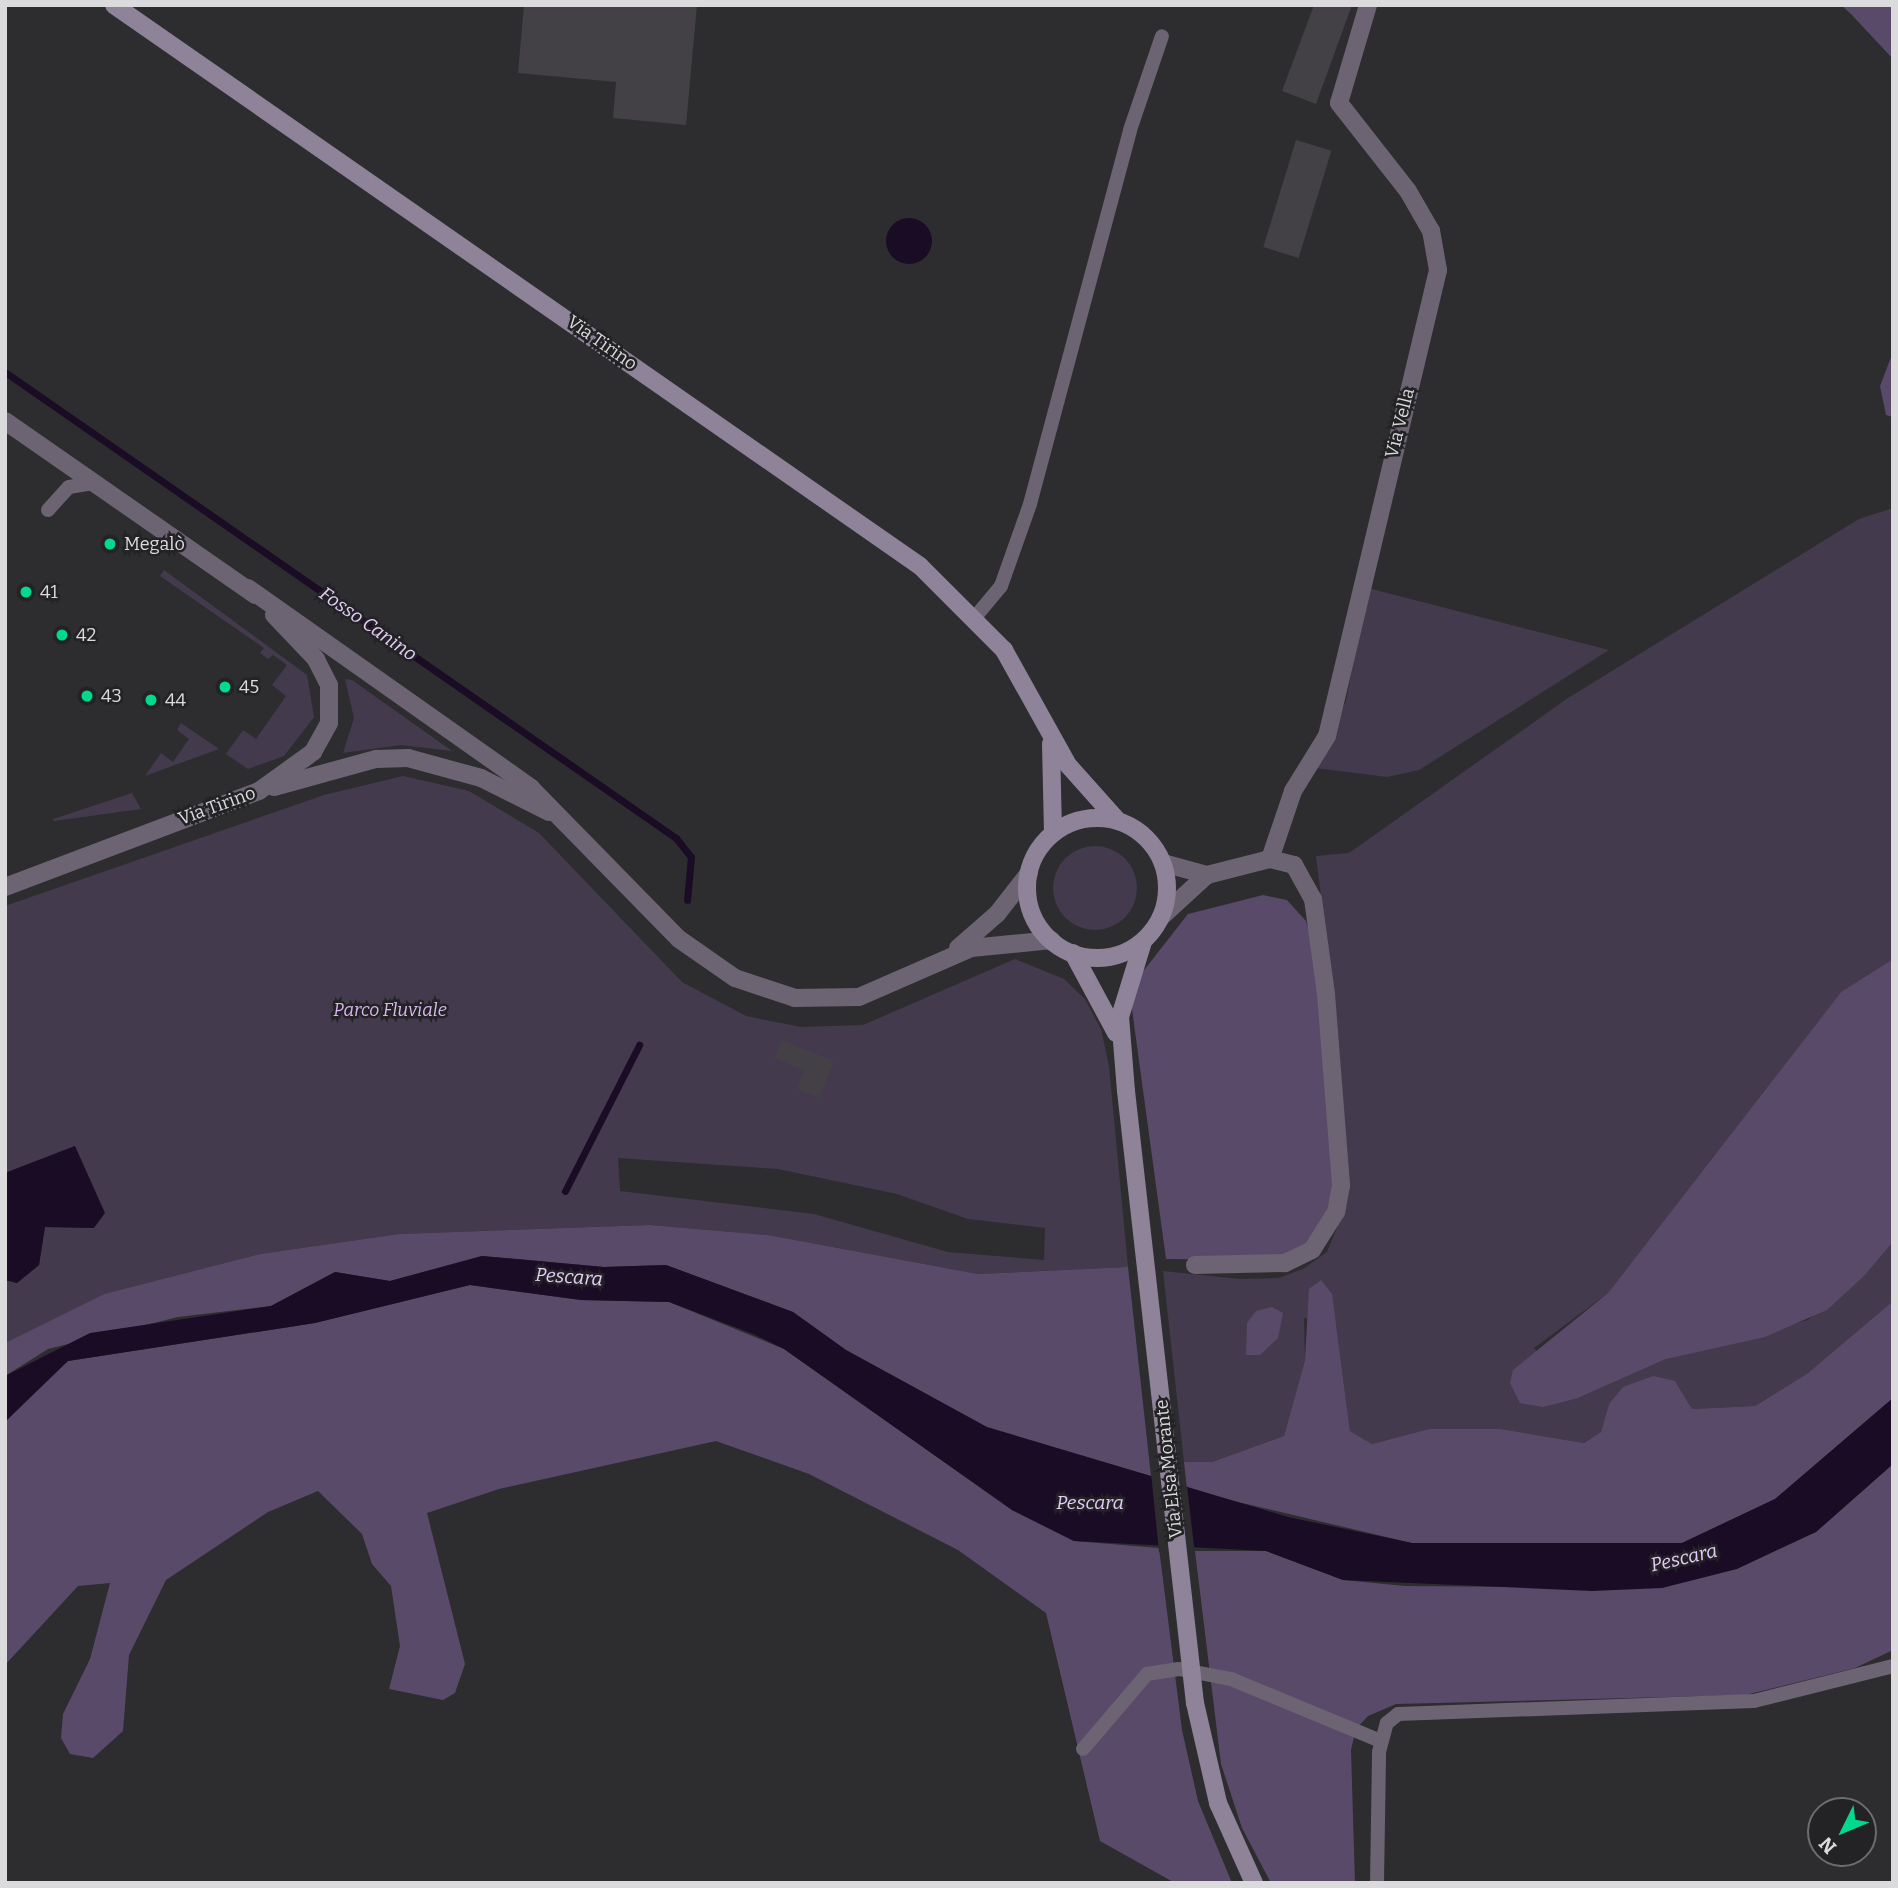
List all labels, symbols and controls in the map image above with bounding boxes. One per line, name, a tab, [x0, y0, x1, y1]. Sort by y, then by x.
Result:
street label: Via Tirino	[563, 311, 641, 375]
street label: Via Vella	[1381, 386, 1419, 460]
place label: Megalò	[124, 533, 185, 555]
marker: Megalò	[102, 536, 118, 552]
place label: 41	[40, 581, 58, 603]
water label: Fosso Canino	[315, 582, 421, 666]
marker: 41	[18, 584, 34, 600]
place label: 42	[76, 624, 96, 646]
marker: 42	[54, 627, 70, 643]
place label: 45	[239, 676, 259, 698]
marker: 45	[217, 679, 233, 695]
place label: 43	[101, 685, 122, 707]
marker: 43	[79, 688, 95, 704]
place label: 44	[165, 689, 186, 711]
marker: 44	[143, 692, 159, 708]
street label: Via Tirino	[175, 782, 259, 830]
park label: Parco Fluviale	[333, 999, 447, 1021]
water label: Pescara	[534, 1263, 604, 1291]
street label: Via Elsa Morante	[1151, 1399, 1187, 1539]
water label: Pescara	[1056, 1492, 1124, 1514]
water label: Pescara	[1648, 1539, 1720, 1577]
north arrow	[1807, 1797, 1877, 1867]
text: N	[1814, 1832, 1841, 1859]

